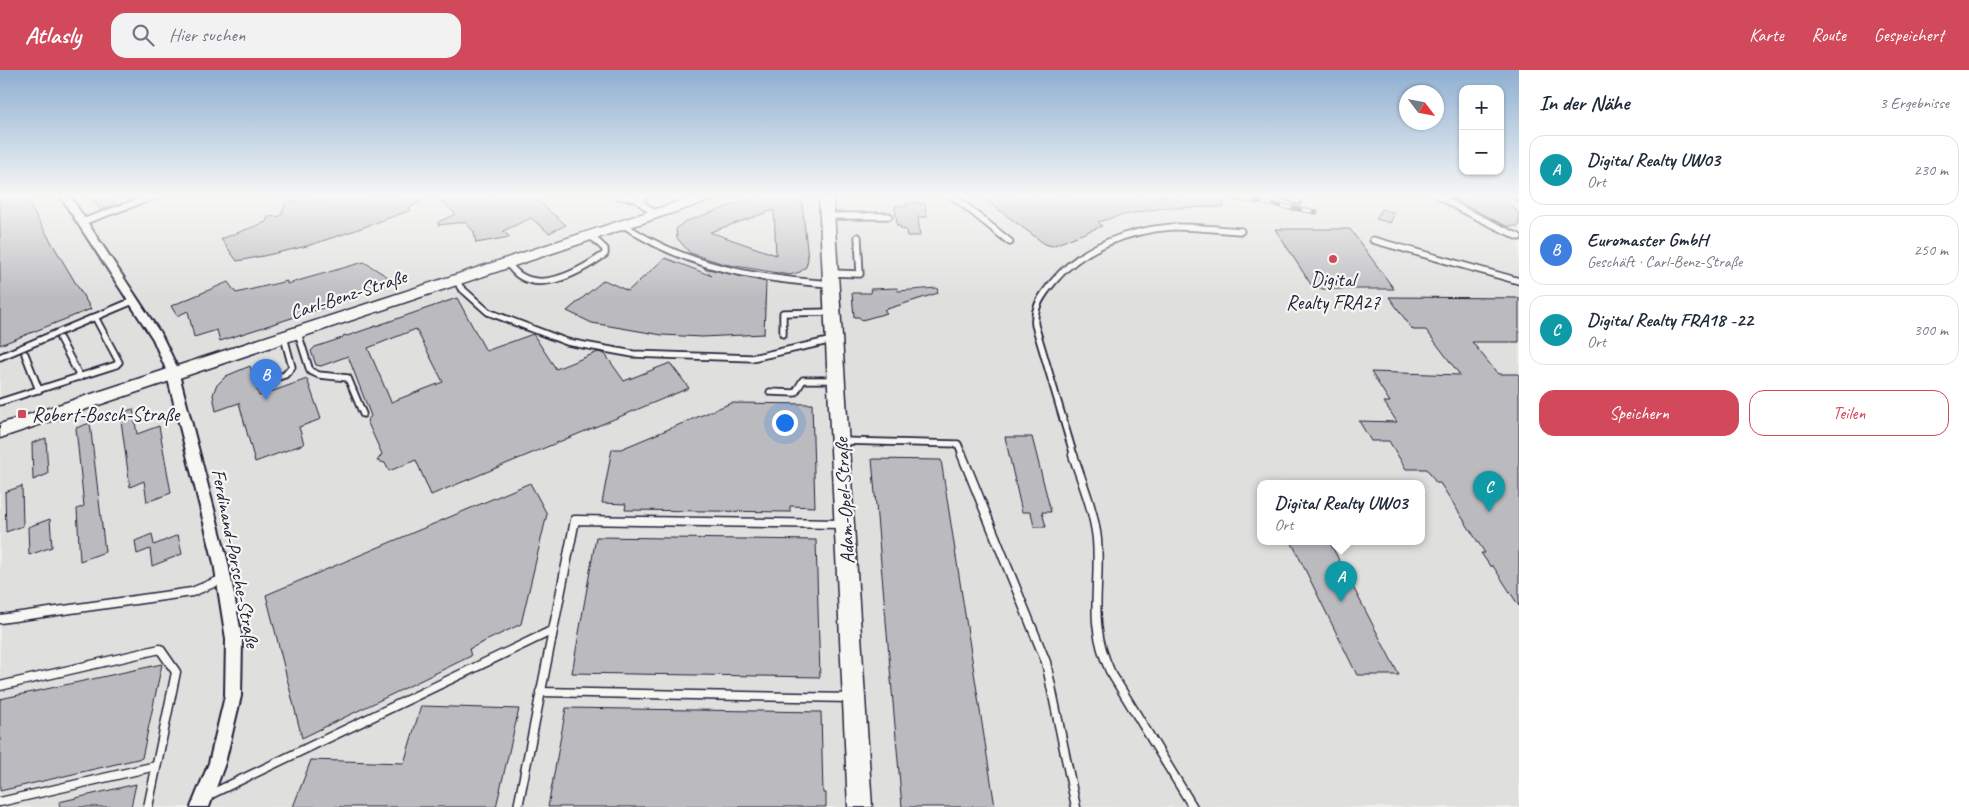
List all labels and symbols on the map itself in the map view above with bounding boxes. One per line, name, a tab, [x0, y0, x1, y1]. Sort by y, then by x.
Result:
north arrow	[1399, 85, 1444, 130]
marker: Digital Realty FRA27	[1327, 253, 1339, 265]
street label: Carl-Benz-Straße	[287, 263, 411, 325]
place label: Digital Realty FRA27	[1286, 267, 1381, 315]
pin: B	[250, 359, 282, 400]
place label: Robert-Bosch-Straße	[32, 402, 181, 427]
marker: Robert-Bosch-Straße	[16, 408, 28, 420]
your location	[772, 410, 798, 436]
street label: Adam-Opel-Straße	[829, 436, 860, 565]
street label: Ferdinand-Porsche-Straße	[206, 467, 265, 651]
pin: C	[1473, 471, 1505, 512]
pin: A	[1325, 561, 1357, 602]

